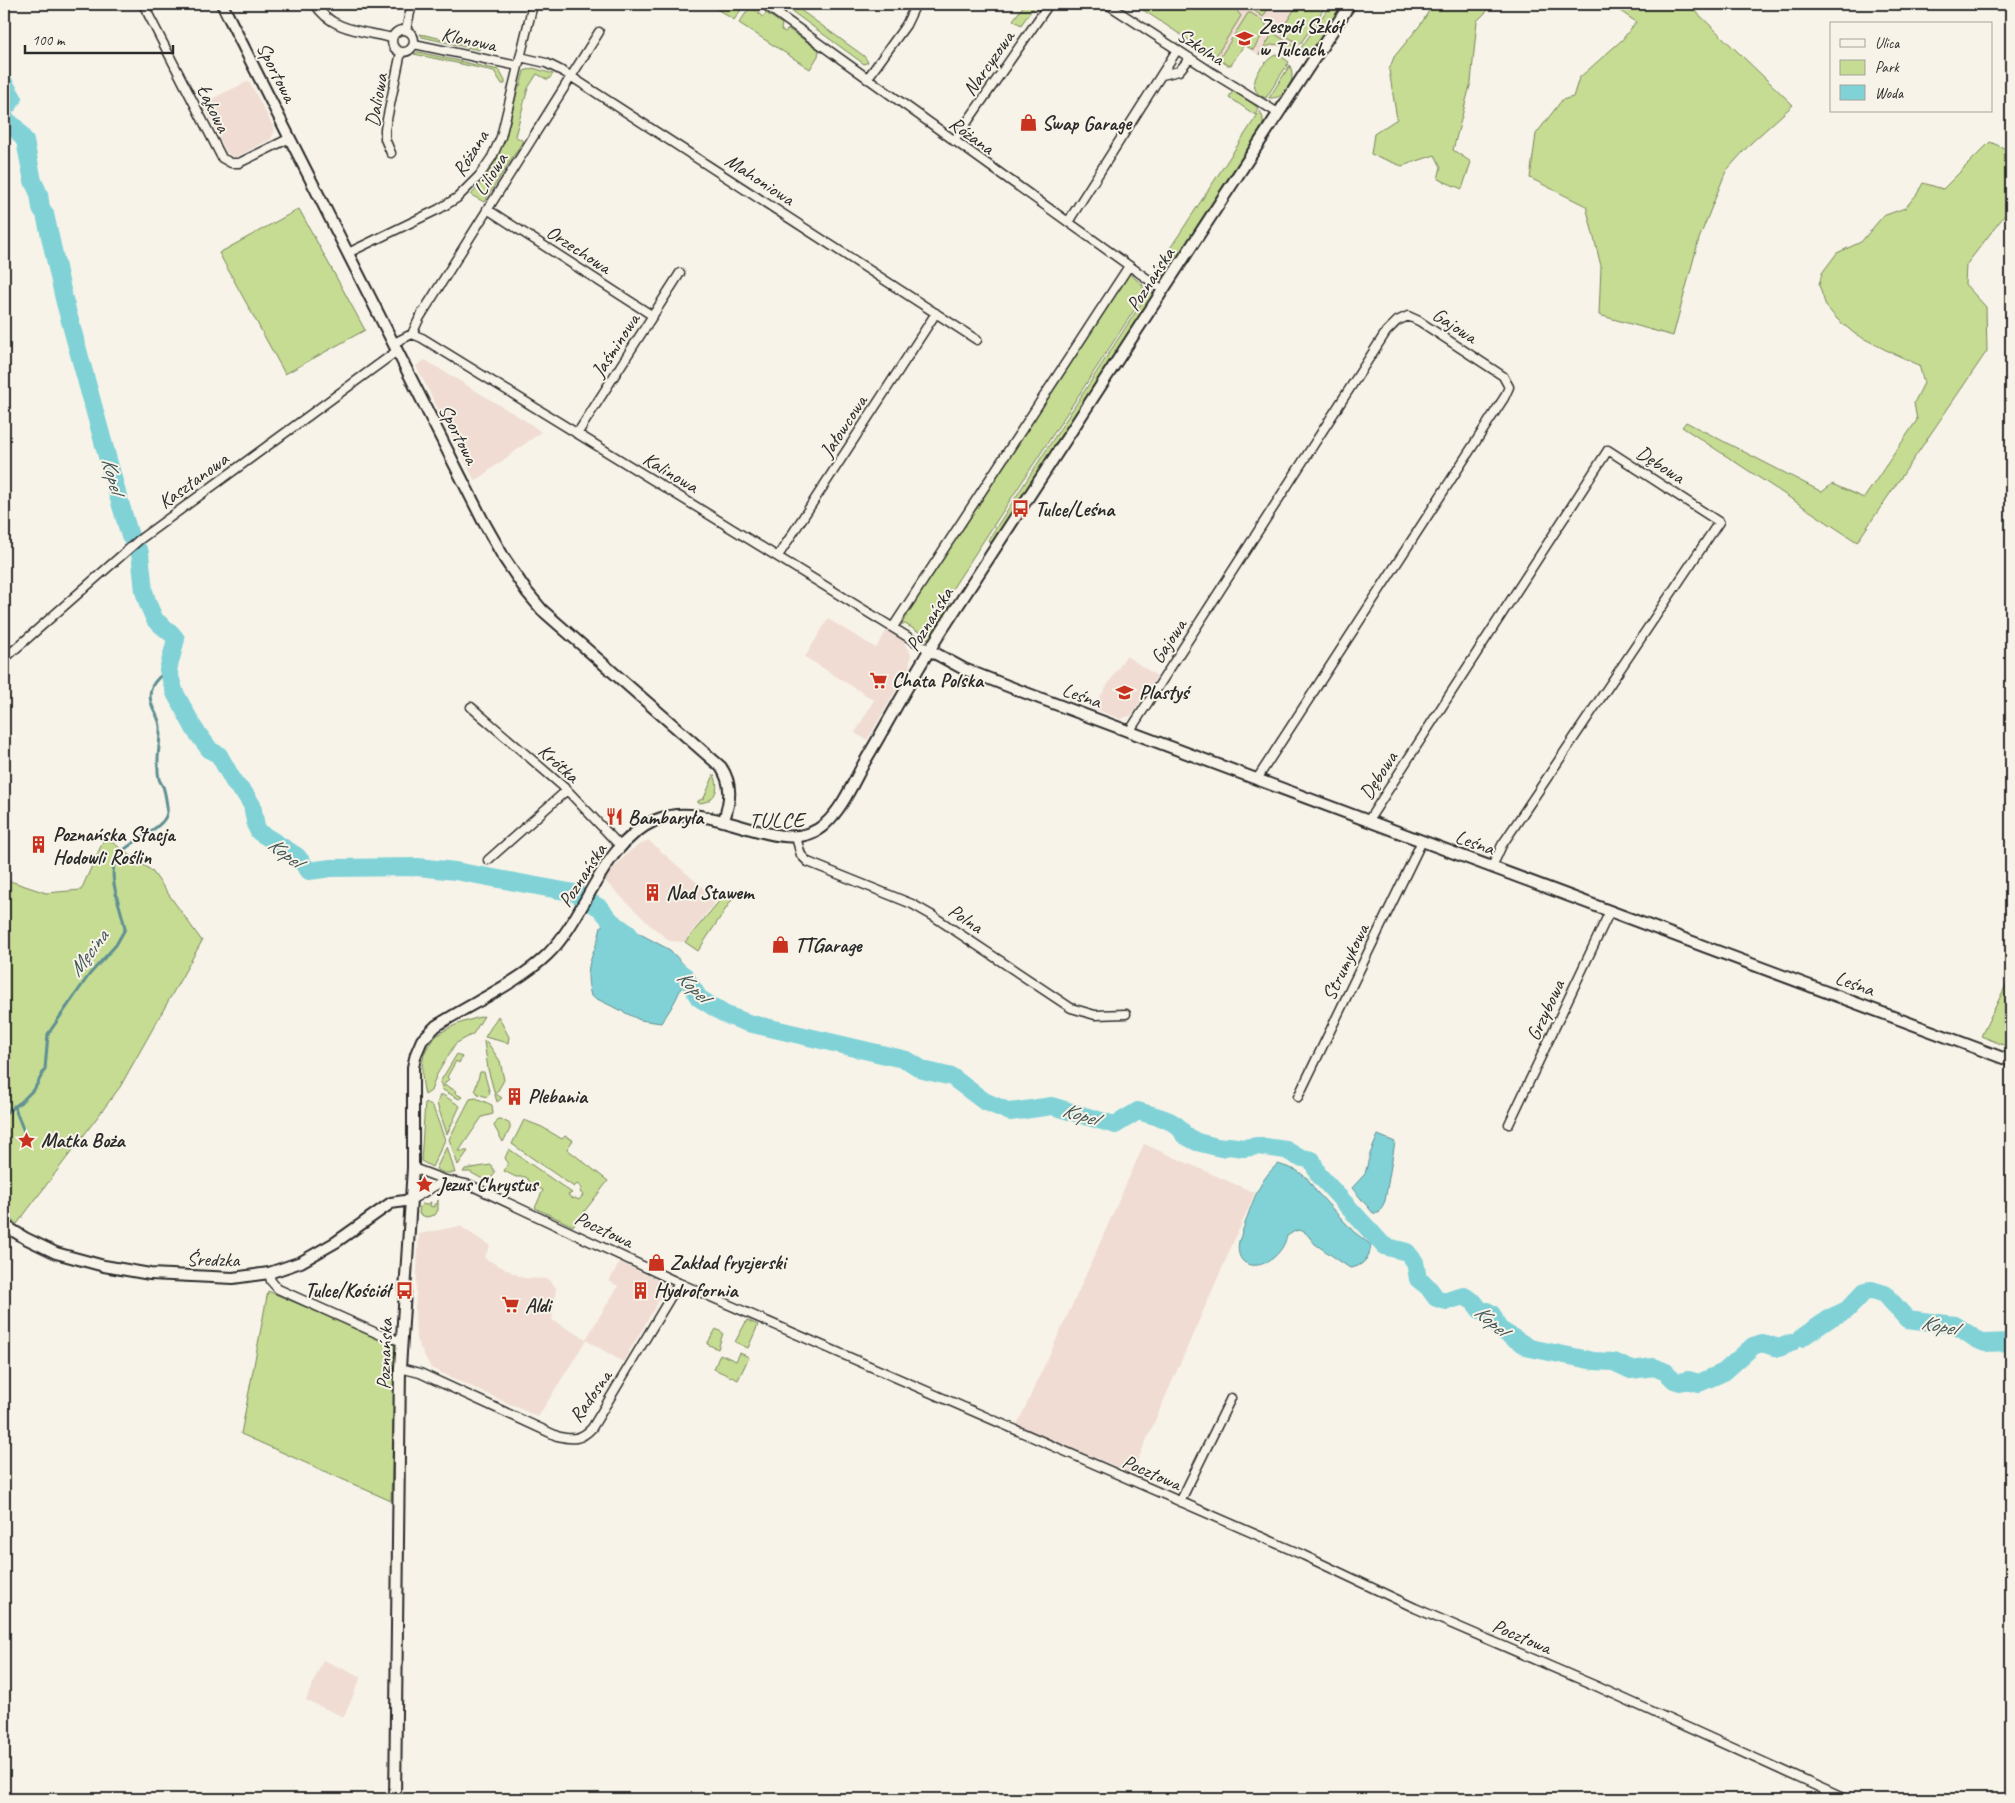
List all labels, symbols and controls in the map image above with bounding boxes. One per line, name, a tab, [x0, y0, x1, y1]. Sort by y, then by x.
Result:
place label: Zespół Szkół w Tulcach	[1259, 14, 1345, 62]
scale bar	[25, 22, 172, 54]
street label: Klonowa	[439, 22, 500, 58]
street label: Szkolna	[1172, 22, 1231, 72]
legend	[1830, 22, 1992, 112]
street label: Narcyzowa	[957, 24, 1021, 101]
school or university icon: Zespół Szkół w Tulcach	[1235, 28, 1255, 48]
text: 100 m	[32, 31, 66, 50]
text: Ulica	[1875, 34, 1900, 53]
street label: Sportowa	[251, 38, 303, 108]
text: Park	[1875, 58, 1900, 77]
street label: Daliowa	[360, 70, 394, 129]
street label: Łąkowa	[191, 80, 237, 138]
text: Woda	[1875, 84, 1904, 103]
street label: Różana	[944, 111, 1001, 161]
place label: Swap Garage	[1042, 111, 1133, 136]
shop icon: Swap Garage	[1018, 113, 1038, 133]
street label: Różana	[447, 124, 495, 181]
street label: Liliowa	[468, 147, 514, 200]
street label: Mahoniowa	[720, 148, 801, 212]
street label: Orzechowa	[542, 219, 617, 281]
street label: Poznańska	[1121, 242, 1181, 316]
street label: Gajowa	[1428, 302, 1483, 350]
street label: Jaśminowa	[585, 307, 646, 383]
street label: Jałowcowa	[814, 389, 874, 463]
street label: Sportowa	[433, 400, 485, 470]
street label: Dębowa	[1632, 440, 1691, 490]
street label: Kasztanowa	[153, 446, 234, 514]
street label: Kalinowa	[639, 446, 704, 499]
water label: Kopel	[96, 455, 132, 502]
place label: Tulce/Leśna	[1035, 497, 1116, 522]
bus stop icon: Tulce/Leśna	[1011, 499, 1031, 519]
street label: Poznańska	[900, 582, 959, 656]
street label: Gajowa	[1145, 613, 1193, 668]
place label: Chata Polska	[892, 668, 985, 693]
supermarket icon: Chata Polska	[868, 670, 888, 690]
street label: Leśna	[1059, 677, 1106, 714]
place label: Plastyś	[1139, 680, 1191, 705]
school or university icon: Plastyś	[1115, 682, 1135, 702]
street label: Krótka	[533, 738, 585, 789]
street label: Dębowa	[1354, 745, 1404, 804]
place label: Bambaryła	[628, 805, 705, 830]
district label: TULCE	[749, 806, 808, 834]
restaurant icon: Bambaryła	[604, 807, 624, 827]
place label: Poznańska Stacja Hodowli Roślin	[53, 822, 176, 870]
street label: Leśna	[1452, 824, 1499, 861]
water label: Kopel	[263, 831, 312, 877]
building icon: Poznańska Stacja Hodowli Roślin	[29, 835, 49, 855]
street label: Poznańska	[553, 838, 613, 912]
place label: Nad Stawem	[666, 880, 755, 905]
building icon: Nad Stawem	[642, 882, 662, 902]
street label: Polna	[944, 898, 989, 940]
street label: Strumykowa	[1316, 918, 1376, 1005]
water label: Męcina	[62, 923, 115, 981]
place label: TTGarage	[795, 933, 863, 958]
shop icon: TTGarage	[771, 935, 791, 955]
water label: Kopel	[671, 964, 719, 1012]
street label: Leśna	[1832, 965, 1879, 1002]
street label: Grzybowa	[1521, 974, 1571, 1045]
place label: Plebania	[528, 1084, 589, 1109]
building icon: Plebania	[504, 1086, 524, 1106]
water label: Kopel	[1059, 1096, 1107, 1133]
place label: Matka Boża	[41, 1128, 127, 1153]
place icon: Matka Boża	[17, 1130, 37, 1150]
place label: Jezus Chrystus	[436, 1172, 539, 1198]
place icon: Jezus Chrystus	[414, 1174, 434, 1194]
street label: Pocztowa	[571, 1205, 639, 1255]
street label: Średzka	[186, 1247, 242, 1272]
place label: Zakład fryzjerski	[670, 1250, 789, 1275]
shop icon: Zakład fryzjerski	[646, 1252, 666, 1272]
place label: Tulce/Kościół	[305, 1278, 393, 1303]
place label: Hydrofornia	[654, 1278, 740, 1303]
bus stop icon: Tulce/Kościół	[394, 1280, 414, 1300]
building icon: Hydrofornia	[630, 1280, 650, 1300]
place label: Aldi	[525, 1293, 554, 1318]
supermarket icon: Aldi	[501, 1295, 521, 1315]
water label: Kopel	[1469, 1299, 1518, 1346]
water label: Kopel	[1919, 1309, 1965, 1343]
street label: Poznańska	[371, 1317, 398, 1390]
street label: Radosna	[563, 1364, 618, 1427]
street label: Pocztowa	[1119, 1449, 1187, 1497]
street label: Pocztowa	[1489, 1613, 1557, 1661]

